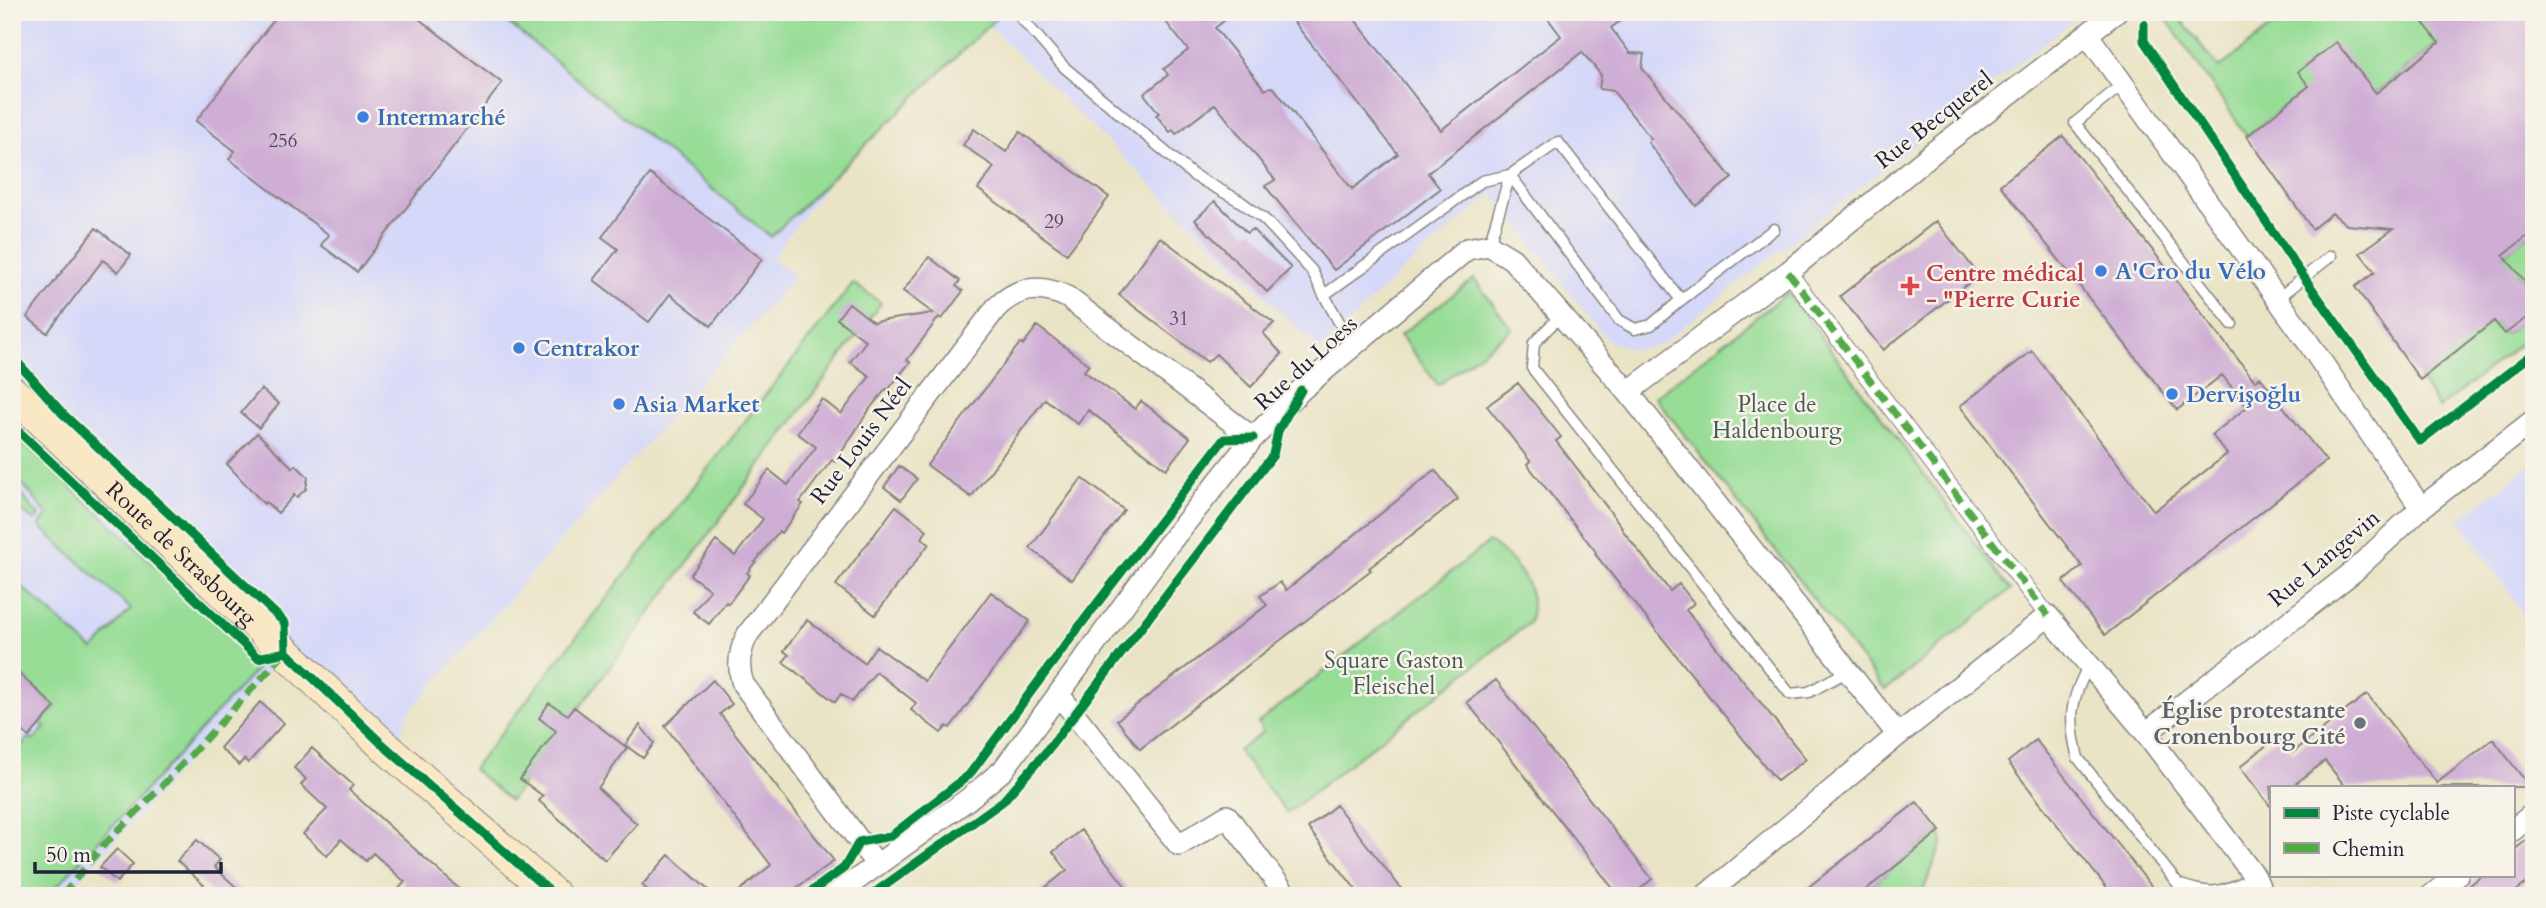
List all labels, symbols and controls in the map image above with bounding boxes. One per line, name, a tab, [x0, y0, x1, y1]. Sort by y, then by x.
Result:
street label: Rue Becquerel	[1869, 64, 2000, 176]
place label: Intermarché	[377, 102, 506, 133]
marker: Intermarché	[355, 109, 371, 125]
house number: 256	[268, 128, 298, 154]
house number: 29	[1044, 209, 1064, 235]
place label: A'Cro du Vélo	[2115, 256, 2266, 287]
place label: Centre médical - "Pierre Curie	[1926, 258, 2084, 315]
marker: A'Cro du Vélo	[2093, 263, 2109, 279]
marker: Centre médical - "Pierre Curie	[1900, 276, 1920, 296]
house number: 31	[1169, 306, 1189, 332]
street label: Rue du Loess	[1248, 309, 1364, 417]
place label: Centrakor	[533, 333, 640, 364]
marker: Centrakor	[511, 340, 527, 356]
street label: Rue Louis Néel	[803, 371, 919, 511]
place label: Dervişoğlu	[2186, 379, 2301, 410]
marker: Dervişoğlu	[2164, 386, 2180, 402]
place label: Asia Market	[633, 389, 759, 420]
park label: Place de Haldenbourg	[1712, 389, 1842, 446]
marker: Asia Market	[611, 396, 627, 412]
street label: Route de Strasbourg	[99, 474, 264, 633]
street label: Rue Langevin	[2262, 502, 2386, 614]
park label: Square Gaston Fleischel	[1324, 645, 1464, 702]
place label: Église protestante Cronenbourg Cité	[2153, 695, 2346, 752]
marker: Église protestante Cronenbourg Cité	[2352, 715, 2368, 731]
legend	[2270, 786, 2514, 876]
text: Piste cyclable	[2332, 799, 2450, 828]
scale bar	[35, 831, 220, 875]
text: Chemin	[2332, 835, 2405, 864]
text: 50 m	[46, 841, 91, 870]

